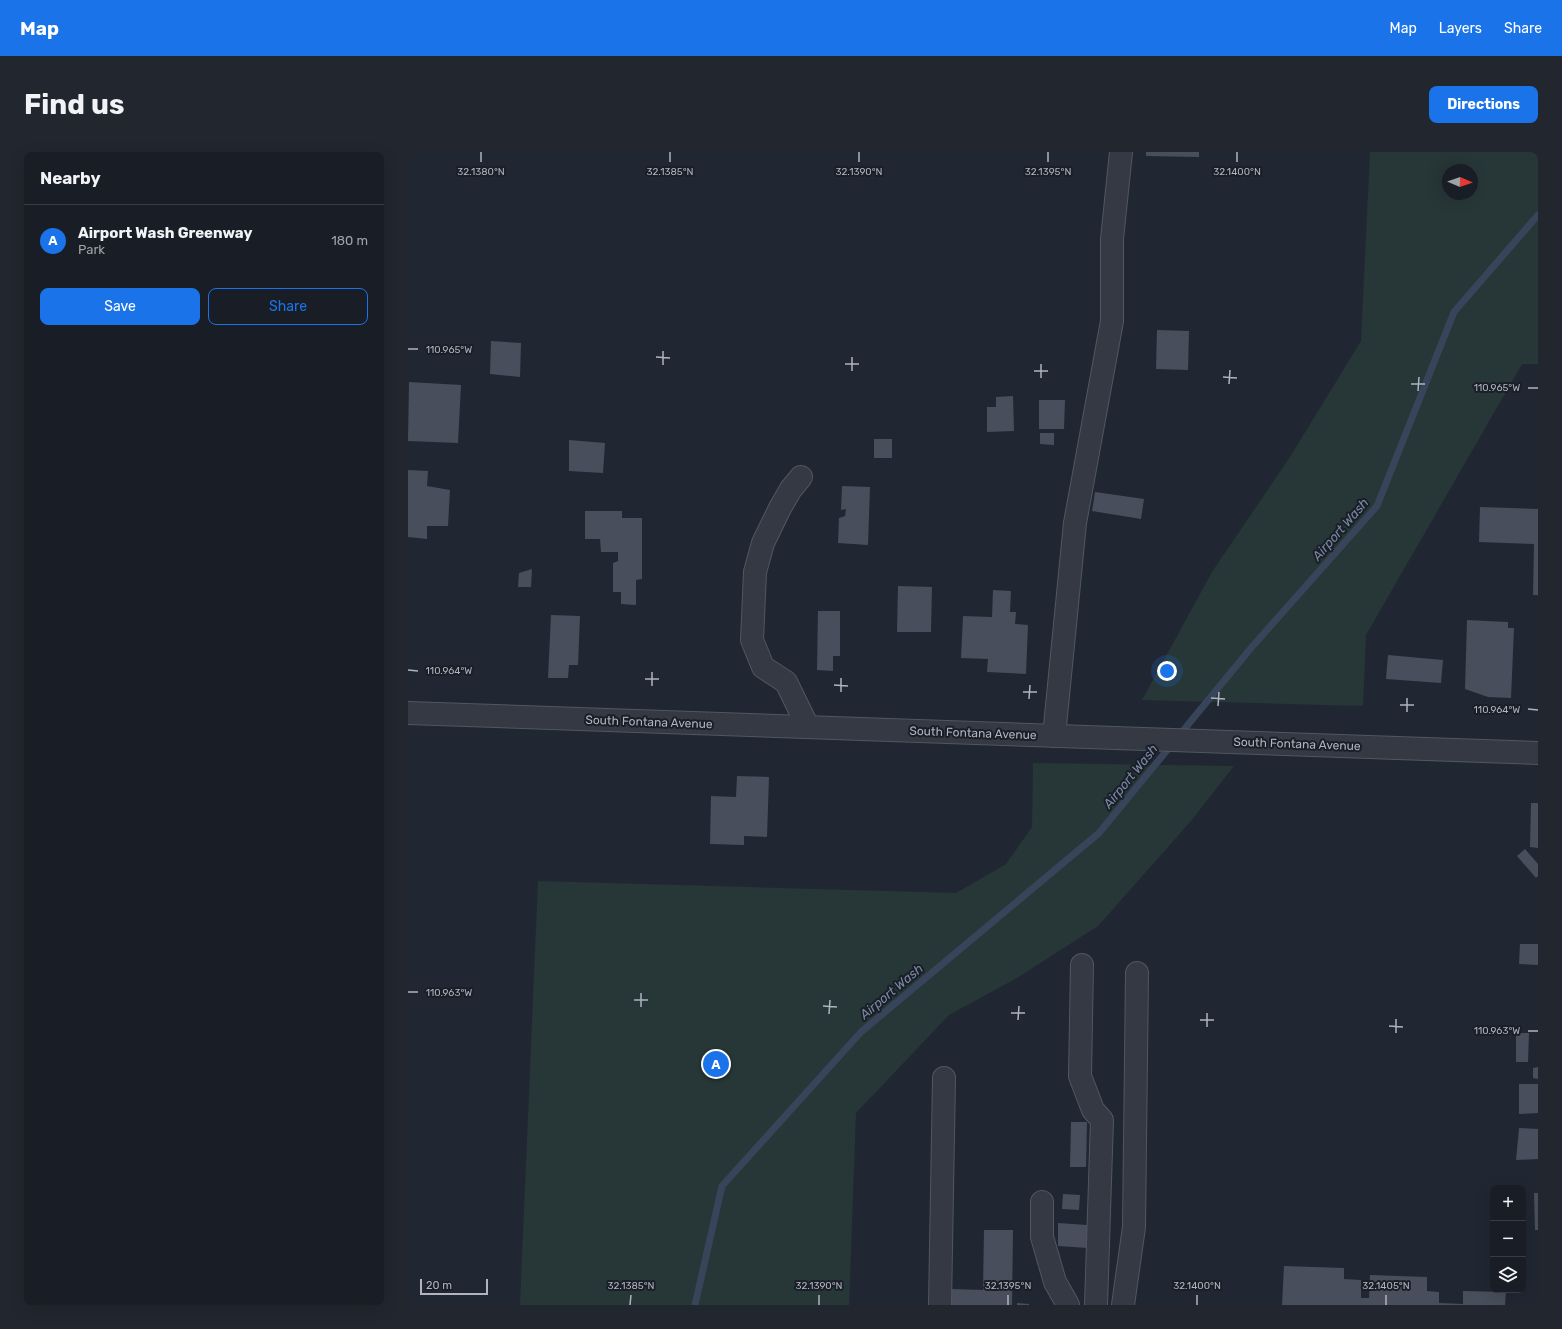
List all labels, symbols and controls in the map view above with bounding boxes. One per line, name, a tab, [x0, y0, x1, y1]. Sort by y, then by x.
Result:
text: Map	[20, 17, 59, 40]
text: Map	[1390, 20, 1417, 37]
text: Layers	[1439, 20, 1482, 37]
text: Share	[1504, 20, 1542, 37]
button: Directions	[1429, 86, 1538, 123]
text: Find us	[24, 88, 124, 121]
north arrow	[1442, 164, 1478, 200]
text: 32.1380°N	[457, 166, 505, 178]
text: 32.1385°N	[646, 166, 694, 178]
text: 32.1390°N	[835, 166, 883, 178]
text: 32.1395°N	[1025, 166, 1071, 178]
text: 32.1400°N	[1213, 166, 1261, 178]
text: Nearby	[40, 168, 101, 188]
text: Airport Wash Greenway	[78, 224, 252, 242]
text: A	[48, 233, 58, 248]
text: 180 m	[331, 233, 368, 248]
text: Park	[78, 242, 105, 257]
button: Save	[40, 288, 200, 325]
button: Share	[208, 288, 368, 325]
text: 110.965°W	[426, 344, 472, 356]
text: 110.965°W	[1474, 382, 1520, 394]
water label: Airport Wash	[1309, 495, 1372, 564]
your location	[1157, 661, 1177, 681]
text: 110.964°W	[426, 665, 472, 677]
text: 110.964°W	[1474, 704, 1520, 716]
street label: South Fontana Avenue	[585, 713, 713, 731]
street label: South Fontana Avenue	[909, 724, 1037, 742]
street label: South Fontana Avenue	[1233, 735, 1361, 753]
water label: Airport Wash	[1099, 741, 1161, 812]
water label: Airport Wash	[856, 961, 926, 1023]
text: 110.963°W	[426, 987, 472, 999]
text: 110.963°W	[1474, 1025, 1520, 1037]
pin: A	[703, 1049, 729, 1079]
map controls	[1490, 1185, 1526, 1293]
button: +	[1490, 1185, 1526, 1221]
button: −	[1490, 1221, 1526, 1257]
button: layers	[1490, 1257, 1526, 1293]
scale bar	[420, 1277, 488, 1296]
text: 20 m	[426, 1279, 452, 1292]
text: 32.1385°N	[607, 1280, 655, 1292]
text: 32.1390°N	[795, 1280, 843, 1292]
text: 32.1395°N	[985, 1280, 1031, 1292]
text: 32.1400°N	[1173, 1280, 1221, 1292]
text: 32.1405°N	[1362, 1280, 1410, 1292]

